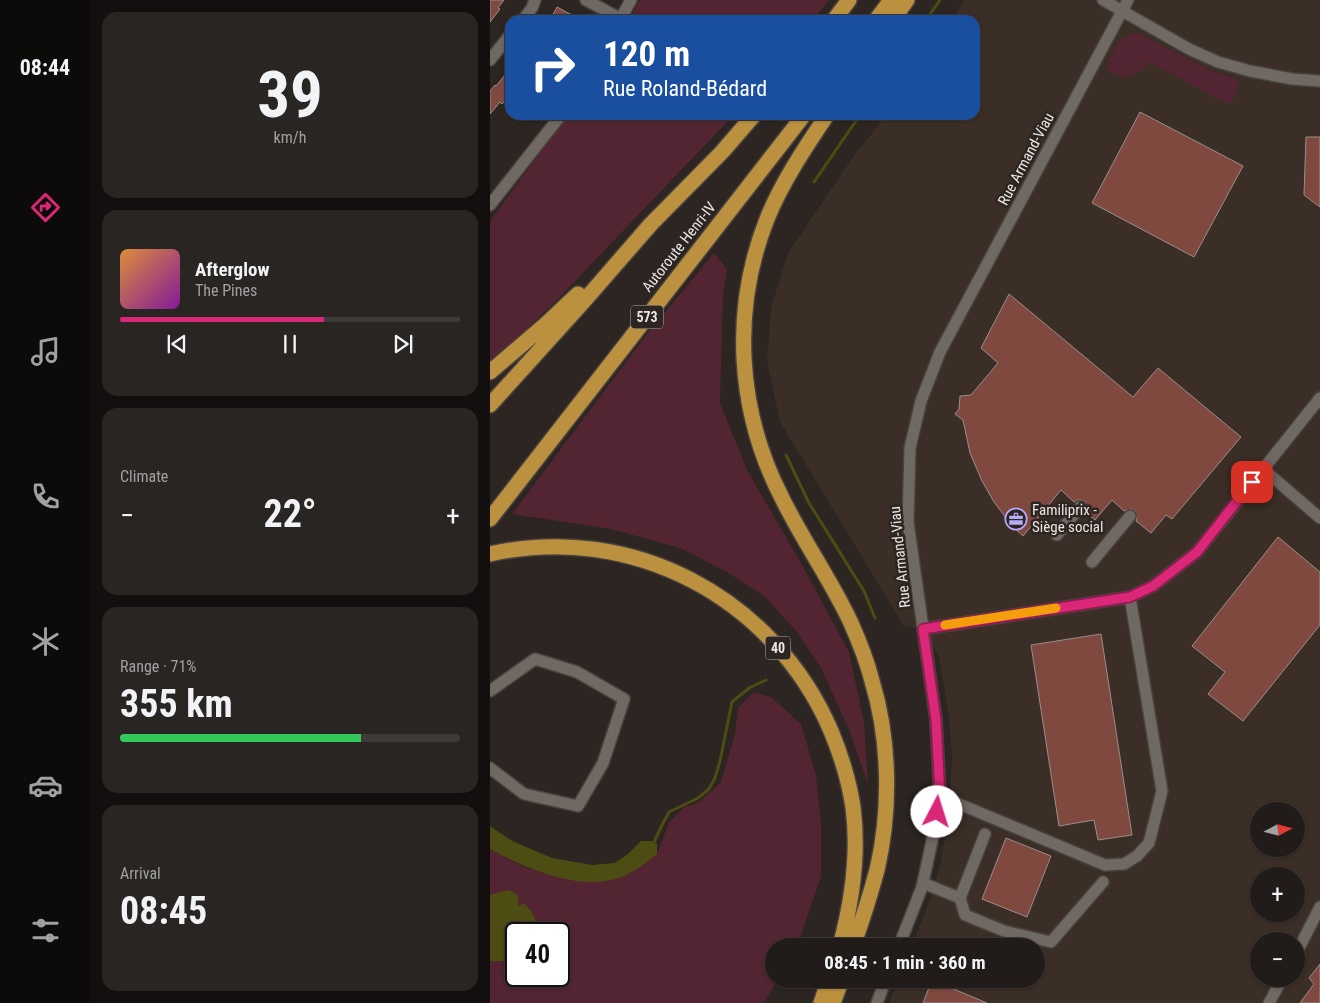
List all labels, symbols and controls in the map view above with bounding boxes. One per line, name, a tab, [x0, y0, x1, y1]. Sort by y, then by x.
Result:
text: 120 m	[603, 34, 690, 75]
icon: right	[520, 35, 585, 100]
text: 08:44	[20, 55, 70, 80]
text: 39	[257, 57, 323, 133]
text: Rue Roland-Bédard	[603, 76, 767, 101]
street label: Rue Armand-Viau	[994, 110, 1058, 208]
text: km/h	[274, 128, 306, 147]
icon: directions	[28, 190, 63, 225]
street label: Autoroute Henri-IV	[638, 198, 720, 296]
text: Afterglow	[195, 258, 269, 281]
text: The Pines	[195, 281, 257, 300]
road number: 573	[631, 306, 663, 328]
icon: previous	[163, 330, 191, 358]
icon: pause	[276, 330, 304, 358]
icon: next	[389, 330, 417, 358]
icon: music	[28, 334, 63, 369]
pin	[1231, 461, 1273, 503]
text: Climate	[120, 467, 168, 486]
icon: arrive	[1238, 468, 1266, 496]
icon: phone	[28, 479, 63, 514]
text: 22°	[263, 492, 317, 536]
text: −	[120, 499, 134, 532]
text: +	[446, 499, 460, 532]
place label: Familiprix - Siège social	[1032, 501, 1104, 536]
street label: Rue Armand-Viau	[886, 505, 914, 609]
office icon: Familiprix - Siège social	[1004, 507, 1028, 531]
icon: climate	[28, 624, 63, 659]
road number: 40	[766, 636, 790, 660]
text: Range · 71%	[120, 657, 196, 676]
text: 355 km	[120, 682, 233, 726]
icon: car	[28, 768, 63, 803]
position arrow	[910, 785, 962, 837]
north arrow	[1250, 802, 1305, 858]
map controls	[1250, 802, 1305, 987]
text: Arrival	[120, 864, 161, 883]
button: +	[1250, 867, 1305, 922]
text: 08:45	[120, 889, 207, 933]
icon: filters	[28, 913, 63, 948]
speed limit sign: 40	[505, 922, 570, 987]
button: −	[1250, 932, 1305, 987]
text: 08:45 · 1 min · 360 m	[824, 951, 986, 974]

